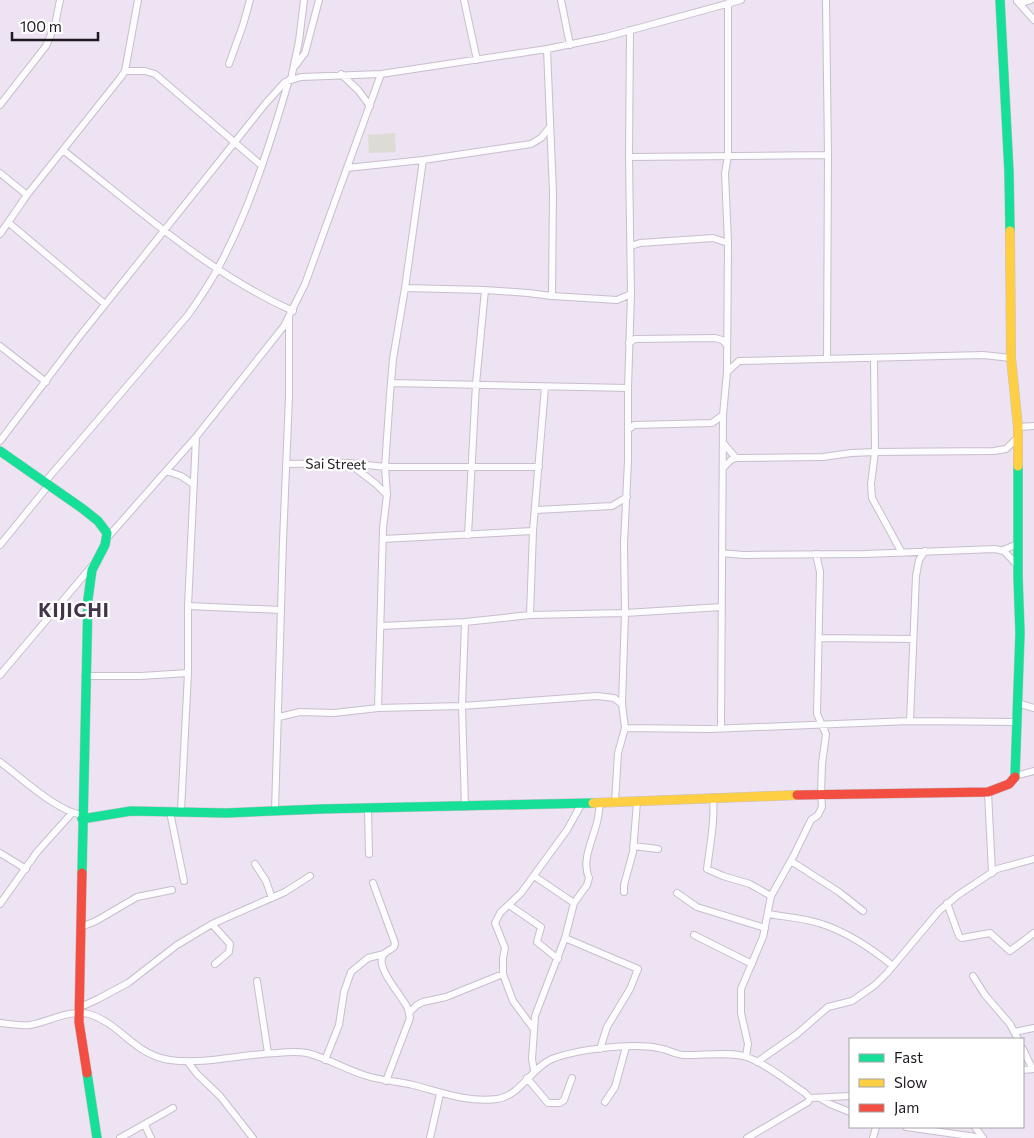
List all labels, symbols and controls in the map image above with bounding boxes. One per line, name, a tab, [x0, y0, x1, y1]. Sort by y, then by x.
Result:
scale bar	[12, 10, 99, 42]
text: 100 m	[20, 17, 62, 35]
street label: Sai Street	[305, 454, 367, 473]
district label: KIJICHI	[38, 598, 110, 621]
legend	[849, 1038, 1024, 1128]
text: Fast	[894, 1048, 923, 1066]
text: Slow	[894, 1073, 927, 1091]
text: Jam	[894, 1098, 919, 1116]

